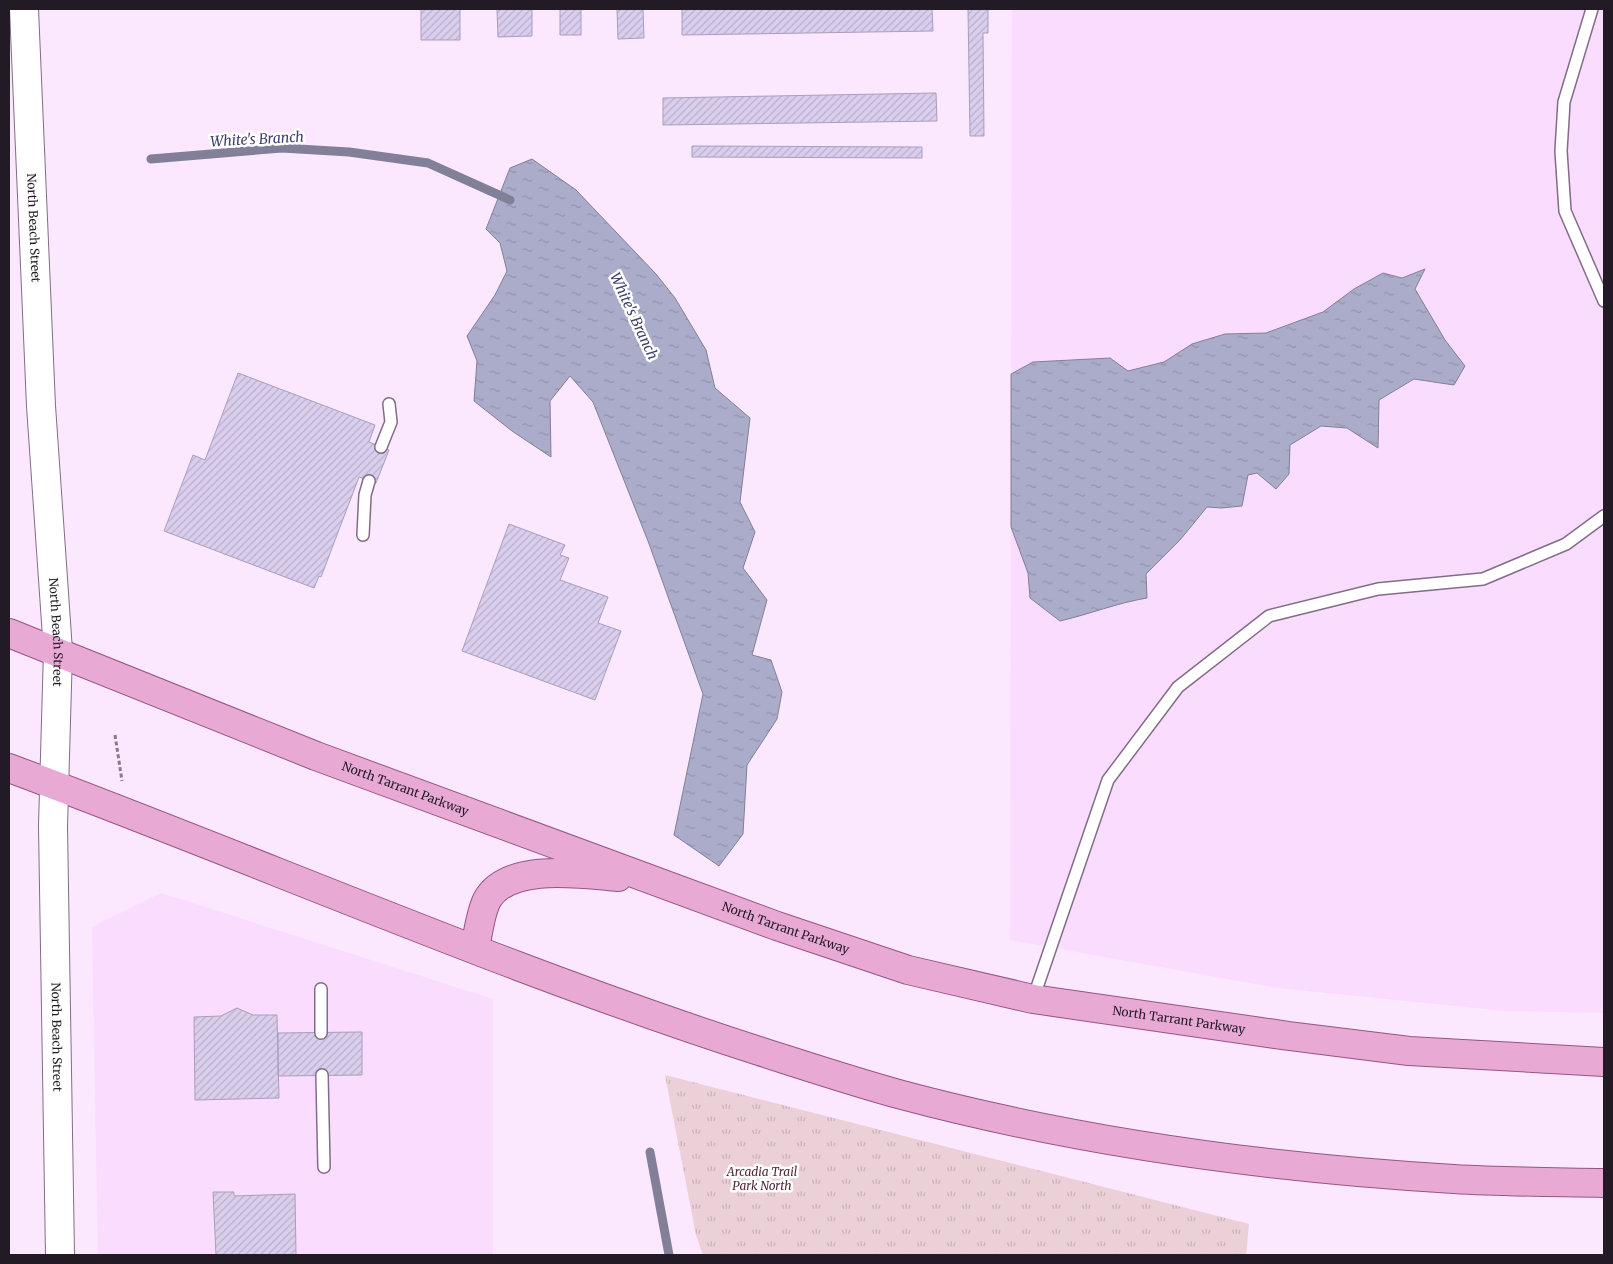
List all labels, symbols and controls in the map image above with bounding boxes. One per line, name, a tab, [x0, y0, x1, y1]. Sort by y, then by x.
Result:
water label: White's Branch	[210, 128, 304, 150]
street label: North Beach Street	[24, 173, 44, 283]
water label: White's Branch	[606, 270, 662, 362]
street label: North Beach Street	[46, 577, 66, 687]
street label: North Tarrant Parkway	[340, 758, 471, 819]
street label: North Tarrant Parkway	[720, 898, 852, 957]
street label: North Beach Street	[49, 982, 65, 1092]
street label: North Tarrant Parkway	[1112, 1003, 1246, 1037]
park label: Arcadia Trail Park North	[726, 1164, 798, 1193]

